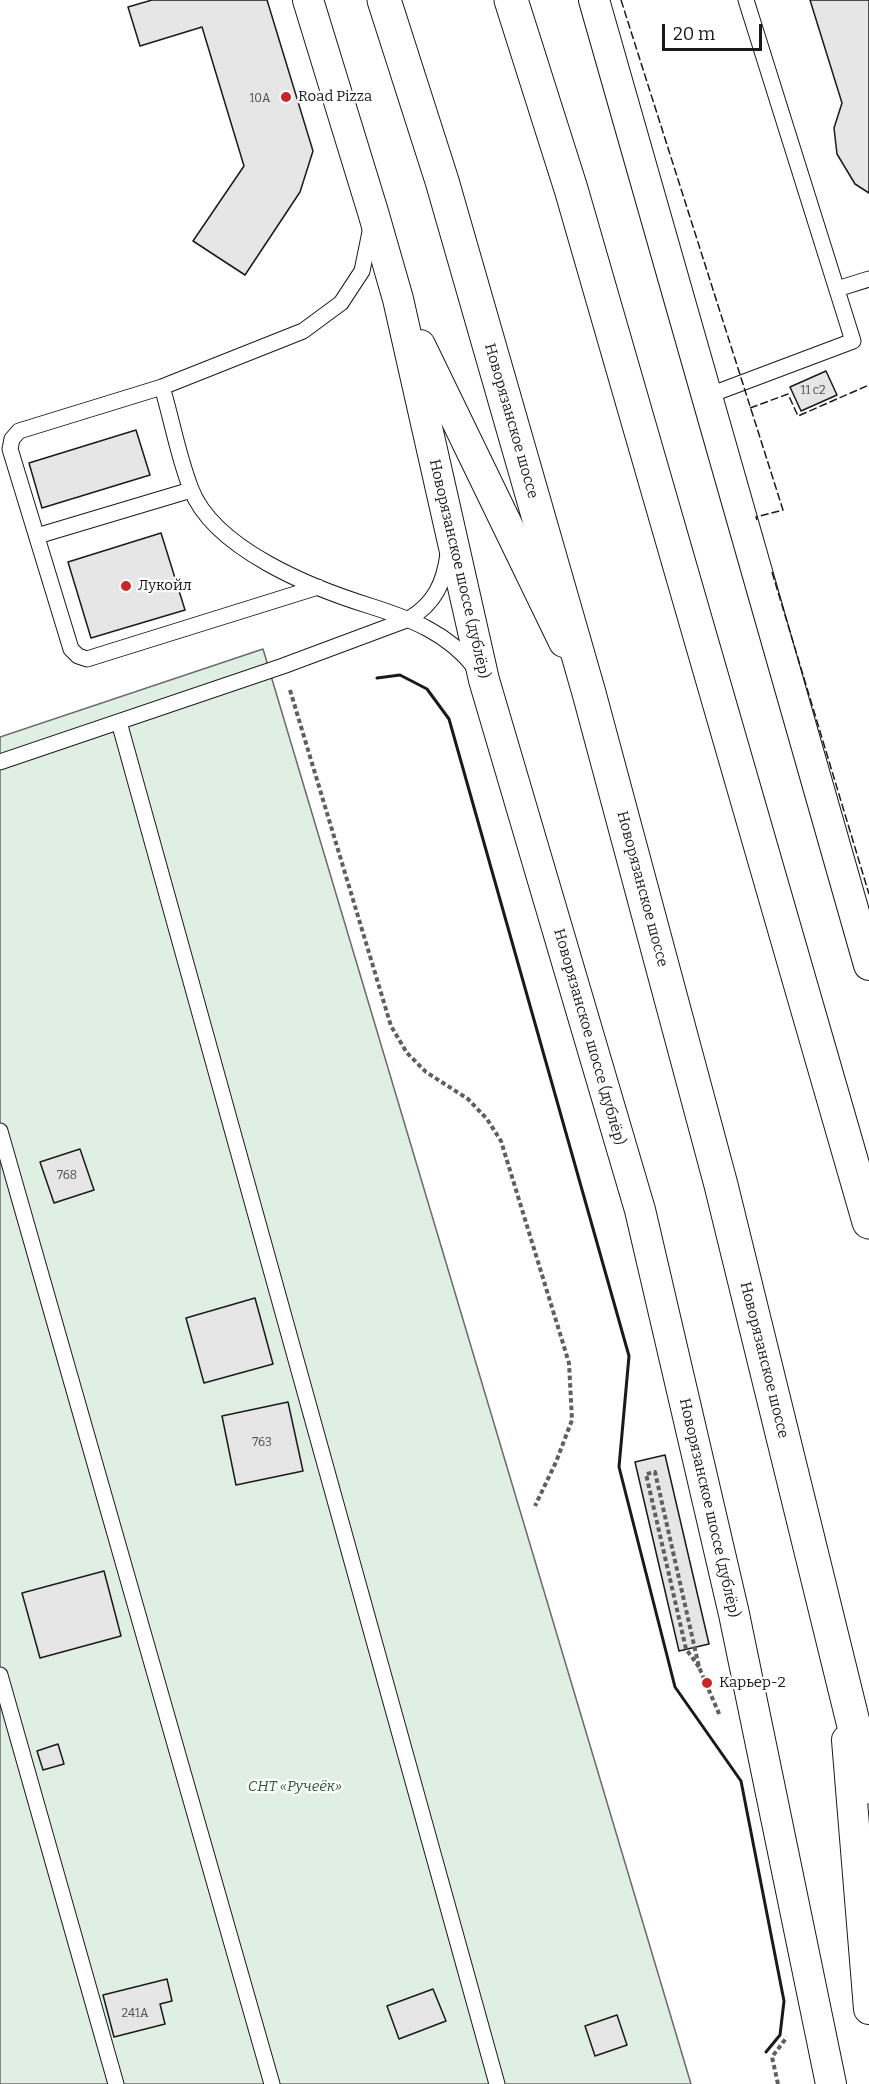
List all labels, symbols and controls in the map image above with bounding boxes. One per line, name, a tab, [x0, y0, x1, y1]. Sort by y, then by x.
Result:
scale bar	[665, 12, 766, 50]
text: 20 m	[673, 23, 715, 45]
place label: Road Pizza	[298, 88, 372, 106]
marker: Road Pizza	[279, 90, 293, 104]
house number: 10А	[249, 92, 271, 106]
street label: Новорязанское шоссе	[480, 341, 542, 501]
house number: 11 с2	[801, 384, 825, 398]
street label: Новорязанское шоссе (дублёр)	[425, 458, 493, 680]
place label: Лукойл	[138, 577, 192, 595]
marker: Лукойл	[119, 579, 133, 593]
street label: Новорязанское шоссе	[613, 809, 671, 969]
street label: Новорязанское шоссе (дублёр)	[549, 927, 629, 1147]
house number: 768	[57, 1169, 77, 1183]
street label: Новорязанское шоссе	[736, 1280, 792, 1440]
street label: Новорязанское шоссе (дублёр)	[675, 1397, 743, 1619]
house number: 763	[252, 1436, 272, 1450]
place label: Карьер-2	[719, 1674, 786, 1692]
marker: Карьер-2	[700, 1676, 714, 1690]
park label: СНТ «Ручеёк»	[248, 1778, 342, 1796]
house number: 241А	[122, 2007, 148, 2021]

